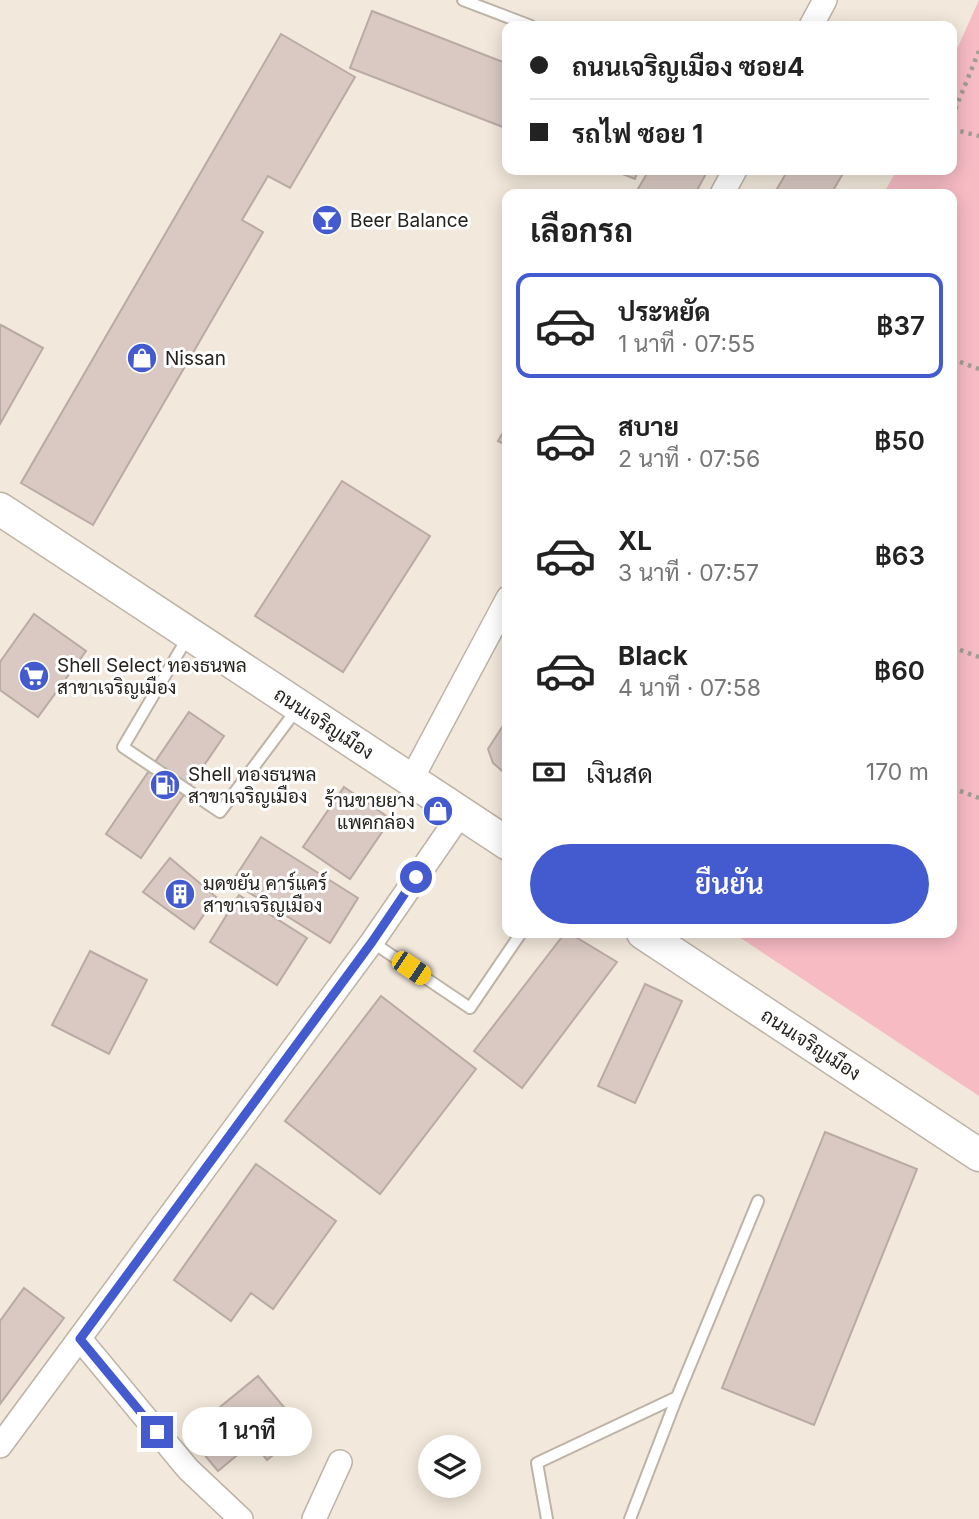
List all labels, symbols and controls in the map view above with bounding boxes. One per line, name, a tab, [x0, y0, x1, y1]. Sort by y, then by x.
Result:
text: ถนนเจริญเมือง ซอย4	[572, 51, 805, 82]
text: รถไฟ ซอย 1	[572, 118, 703, 149]
bar icon: Beer Balance	[310, 203, 344, 237]
place label: Beer Balance	[350, 209, 469, 232]
text: เลือกรถ	[530, 211, 633, 250]
icon: car	[534, 294, 597, 357]
text: ประหยัด	[618, 296, 711, 327]
text: ฿37	[876, 310, 925, 341]
text: 1 นาที · 07:55	[618, 330, 755, 358]
shop icon: Nissan	[125, 341, 159, 375]
place label: Nissan	[165, 347, 226, 370]
icon: car	[534, 409, 597, 472]
text: สบาย	[618, 411, 679, 442]
text: ฿50	[874, 425, 925, 456]
text: 2 นาที · 07:56	[618, 445, 760, 473]
icon: car	[534, 524, 597, 587]
text: XL	[618, 525, 652, 556]
text: ฿63	[875, 540, 925, 571]
text: 3 นาที · 07:57	[618, 559, 759, 587]
icon: car	[534, 639, 597, 702]
text: Black	[618, 640, 688, 671]
place label: Shell Select ทองธนพล สาขาเจริญเมือง	[57, 654, 247, 699]
text: ฿60	[874, 655, 925, 686]
supermarket icon: Shell Select ทองธนพล สาขาเจริญเมือง	[17, 659, 51, 693]
text: 4 นาที · 07:58	[618, 674, 761, 702]
street label: ถนนเจริญเมือง	[270, 683, 378, 764]
icon: cash	[530, 753, 568, 791]
text: เงินสด	[586, 758, 653, 789]
text: 170 m	[866, 758, 929, 786]
place label: Shell ทองธนพล สาขาเจริญเมือง	[188, 763, 316, 808]
fuel station icon: Shell ทองธนพล สาขาเจริญเมือง	[148, 768, 182, 802]
place label: ร้านขายยาง แพคกล่อง	[324, 789, 415, 834]
shop icon: ร้านขายยาง แพคกล่อง	[421, 794, 455, 828]
button: ยืนยัน	[530, 844, 929, 924]
route start	[400, 861, 432, 893]
place label: มดขยัน คาร์แคร์ สาขาเจริญเมือง	[203, 871, 327, 917]
building icon: มดขยัน คาร์แคร์ สาขาเจริญเมือง	[163, 877, 197, 911]
car	[388, 948, 435, 988]
street label: ถนนเจริญเมือง	[757, 1004, 865, 1085]
callout: 1 นาที	[182, 1408, 311, 1456]
route end	[141, 1416, 173, 1448]
text: 1 นาที	[218, 1417, 276, 1445]
map controls	[418, 1435, 481, 1498]
button: layers	[418, 1435, 481, 1498]

